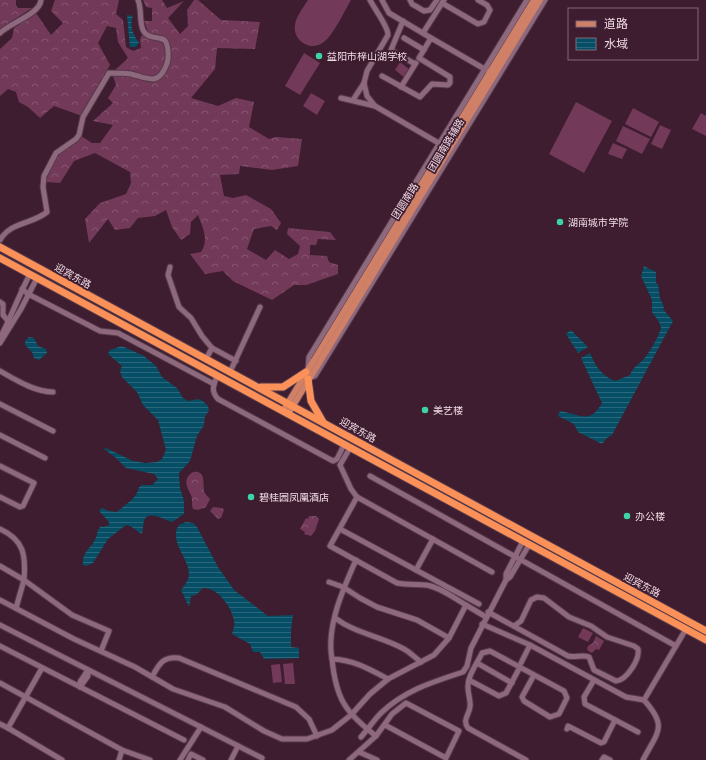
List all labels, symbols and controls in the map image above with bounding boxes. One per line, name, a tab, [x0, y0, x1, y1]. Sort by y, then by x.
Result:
legend	[568, 8, 698, 60]
text: 道路	[604, 14, 628, 33]
text: 水域	[604, 34, 628, 53]
place label: 益阳市梓山湖学校	[327, 49, 407, 64]
marker: 益阳市梓山湖学校	[314, 51, 324, 61]
street label: 团圆南路辅路	[424, 115, 468, 175]
street label: 团圆南路	[388, 180, 422, 222]
place label: 湖南城市学院	[568, 215, 628, 230]
marker: 湖南城市学院	[555, 217, 565, 227]
street label: 迎宾东路	[52, 260, 94, 292]
place label: 美艺楼	[433, 403, 463, 418]
marker: 美艺楼	[420, 405, 430, 415]
street label: 迎宾东路	[337, 414, 379, 446]
place label: 碧桂园凤凰酒店	[259, 490, 329, 505]
marker: 碧桂园凤凰酒店	[246, 492, 256, 502]
place label: 办公楼	[635, 509, 665, 524]
marker: 办公楼	[622, 511, 632, 521]
street label: 迎宾东路	[621, 569, 663, 601]

